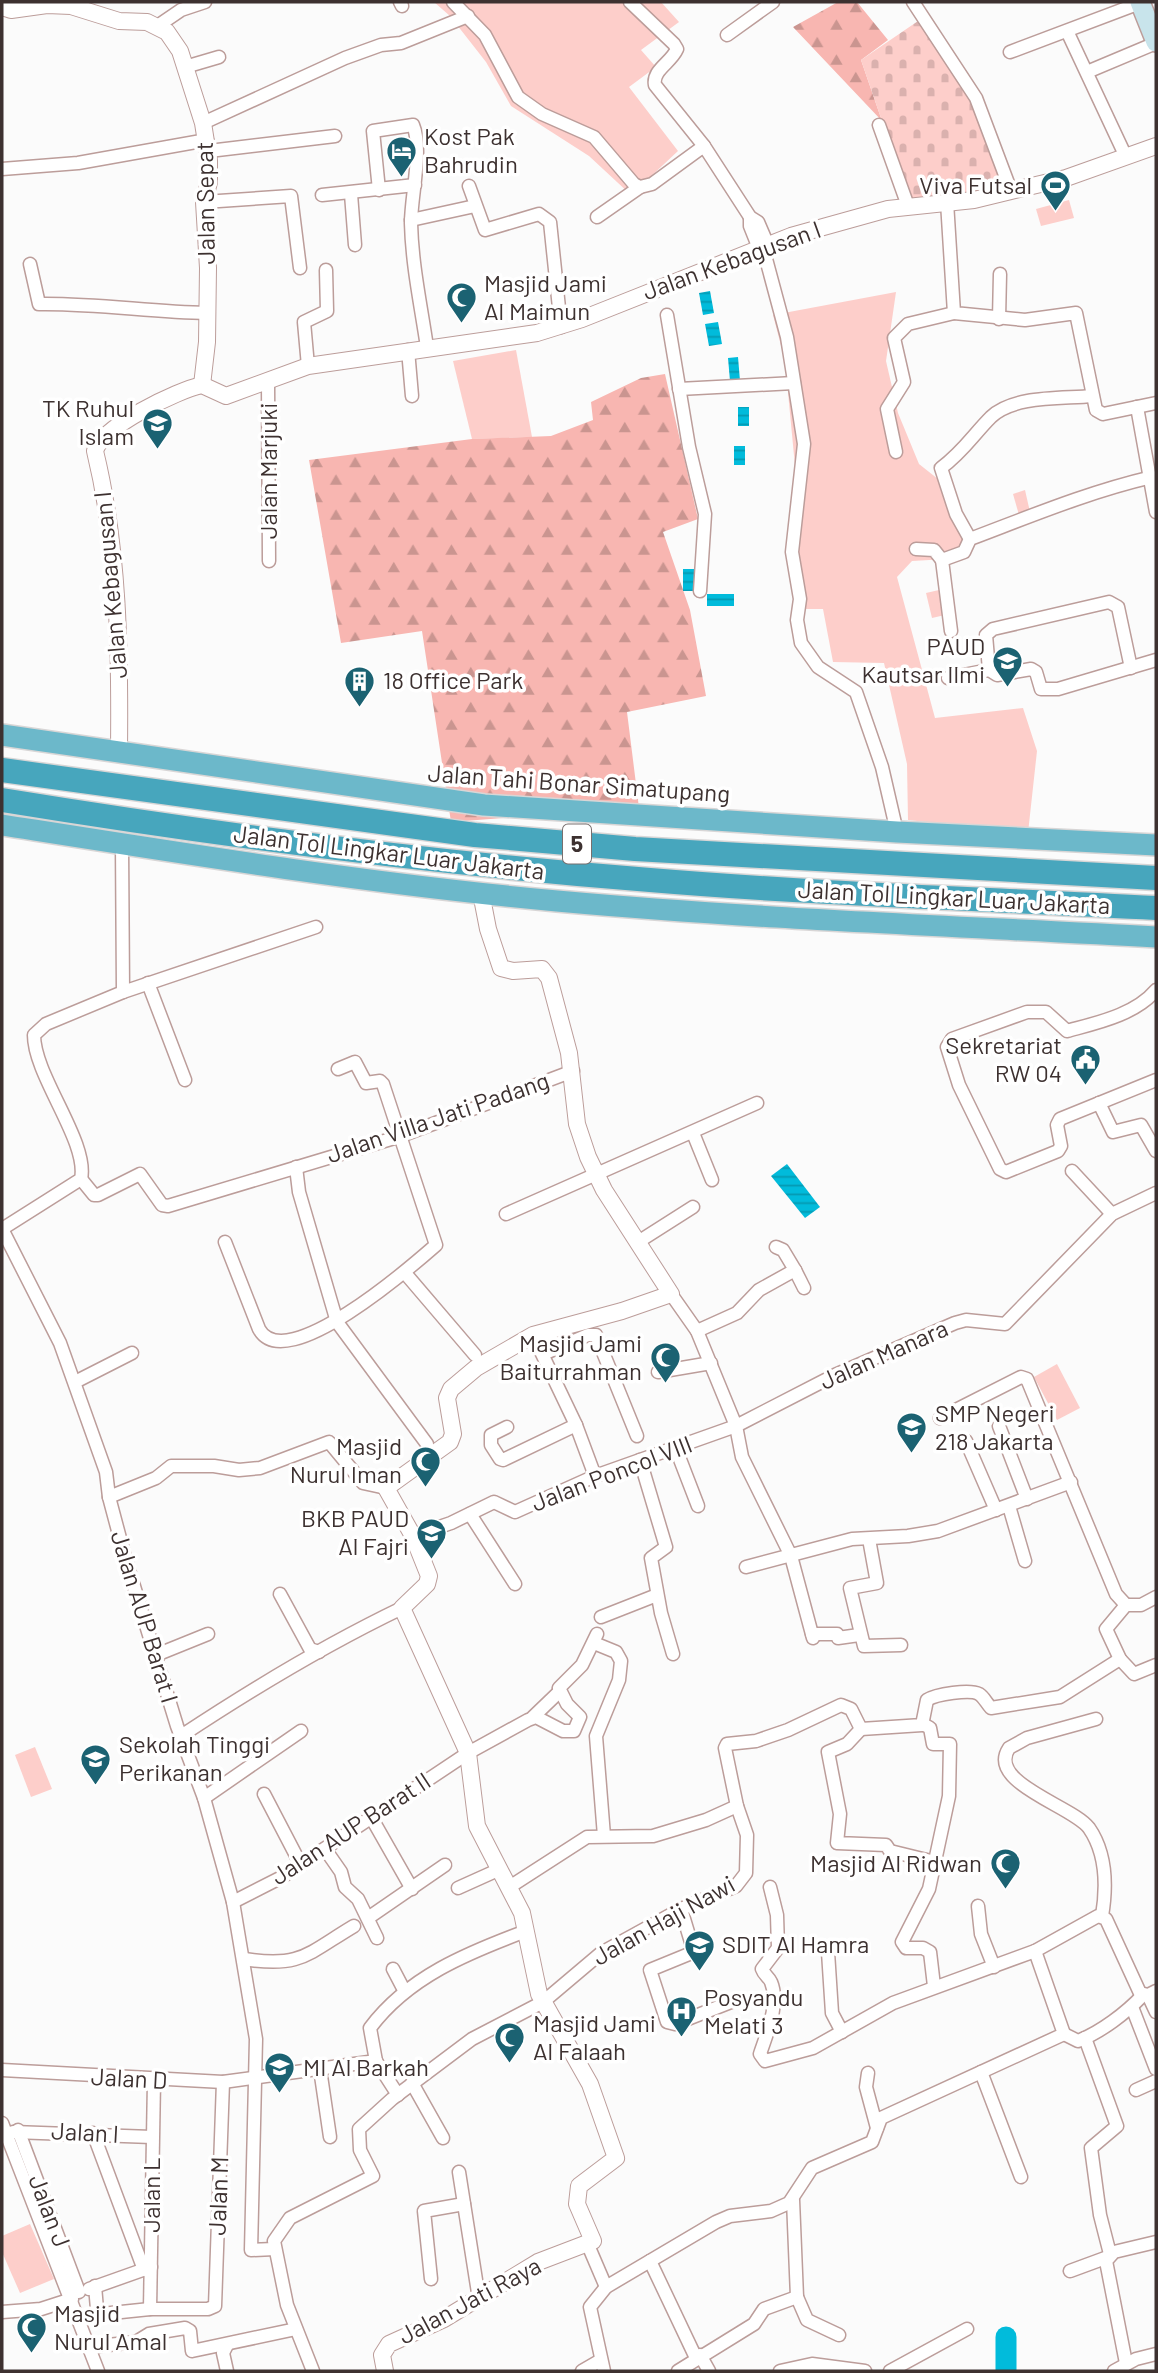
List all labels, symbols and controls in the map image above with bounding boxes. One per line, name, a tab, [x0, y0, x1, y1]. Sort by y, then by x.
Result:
place label: Kost Pak Bahrudin	[424, 121, 518, 178]
hotel icon: Kost Pak Bahrudin	[384, 134, 418, 178]
street label: Jalan Sepat	[189, 141, 220, 265]
sports icon: Viva Futsal	[1038, 169, 1072, 213]
place label: Viva Futsal	[919, 170, 1032, 199]
street label: Jalan Kebagusan I	[638, 214, 825, 305]
place label: Masjid Jami Al Maimun	[484, 268, 607, 325]
mosque icon: Masjid Jami Al Maimun	[444, 281, 478, 325]
place label: TK Ruhul Islam	[42, 393, 134, 450]
street label: Jalan Marjuki	[253, 403, 282, 539]
school or university icon: TK Ruhul Islam	[140, 406, 174, 450]
street label: Jalan Kebagusan I	[87, 490, 132, 680]
place label: PAUD Kautsar Ilmi	[861, 631, 985, 688]
school or university icon: PAUD Kautsar Ilmi	[991, 644, 1025, 688]
building icon: 18 Office Park	[343, 664, 377, 708]
place label: 18 Office Park	[383, 665, 523, 694]
street label: Jalan Tahi Bonar Simatupang	[427, 757, 731, 808]
street label: Jalan Tol Lingkar Luar Jakarta	[232, 818, 546, 885]
road number: 5	[563, 824, 591, 864]
street label: Jalan Tol Lingkar Luar Jakarta	[797, 874, 1111, 919]
place label: Sekretariat RW 04	[945, 1030, 1062, 1087]
public building icon: Sekretariat RW 04	[1068, 1043, 1102, 1087]
street label: Jalan Villa Jati Padang	[323, 1065, 552, 1168]
street label: Jalan Manara	[815, 1312, 952, 1395]
place label: Masjid Jami Baiturrahman	[499, 1328, 642, 1385]
mosque icon: Masjid Jami Baiturrahman	[648, 1341, 682, 1385]
place label: SMP Negeri 218 Jakarta	[935, 1398, 1055, 1455]
school or university icon: SMP Negeri 218 Jakarta	[895, 1411, 929, 1455]
street label: Jalan Poncol VIII	[527, 1429, 696, 1517]
place label: Masjid Nurul Iman	[290, 1431, 402, 1488]
mosque icon: Masjid Nurul Iman	[408, 1444, 442, 1488]
place label: BKB PAUD Al Fajri	[301, 1503, 409, 1560]
school or university icon: BKB PAUD Al Fajri	[415, 1516, 449, 1560]
street label: Jalan AUP Barat I	[105, 1527, 185, 1706]
place label: Sekolah Tinggi Perikanan	[119, 1729, 270, 1786]
school or university icon: Sekolah Tinggi Perikanan	[79, 1742, 113, 1786]
street label: Jalan AUP Barat II	[265, 1765, 435, 1890]
mosque icon: Masjid Al Ridwan	[988, 1847, 1022, 1891]
place label: Masjid Al Ridwan	[810, 1848, 982, 1877]
street label: Jalan Haji Nawi	[587, 1869, 739, 1971]
school or university icon: SDIT Al Hamra	[682, 1928, 716, 1972]
place label: SDIT Al Hamra	[722, 1929, 869, 1958]
place label: Posyandu Melati 3	[704, 1982, 803, 2039]
hospital icon: Posyandu Melati 3	[664, 1995, 698, 2039]
place label: Masjid Jami Al Falaah	[533, 2008, 656, 2065]
mosque icon: Masjid Jami Al Falaah	[493, 2021, 527, 2065]
school or university icon: MI Al Barkah	[263, 2051, 297, 2095]
place label: MI Al Barkah	[303, 2052, 429, 2081]
street label: Jalan D	[90, 2061, 168, 2094]
street label: Jalan I	[50, 2115, 120, 2148]
street label: Jalan M	[202, 2156, 233, 2236]
street label: Jalan L	[136, 2157, 165, 2233]
street label: Jalan J	[23, 2170, 77, 2251]
street label: Jalan Jati Raya	[393, 2250, 545, 2349]
place label: Masjid Nurul Amal	[54, 2298, 167, 2355]
mosque icon: Masjid Nurul Amal	[14, 2311, 48, 2355]

